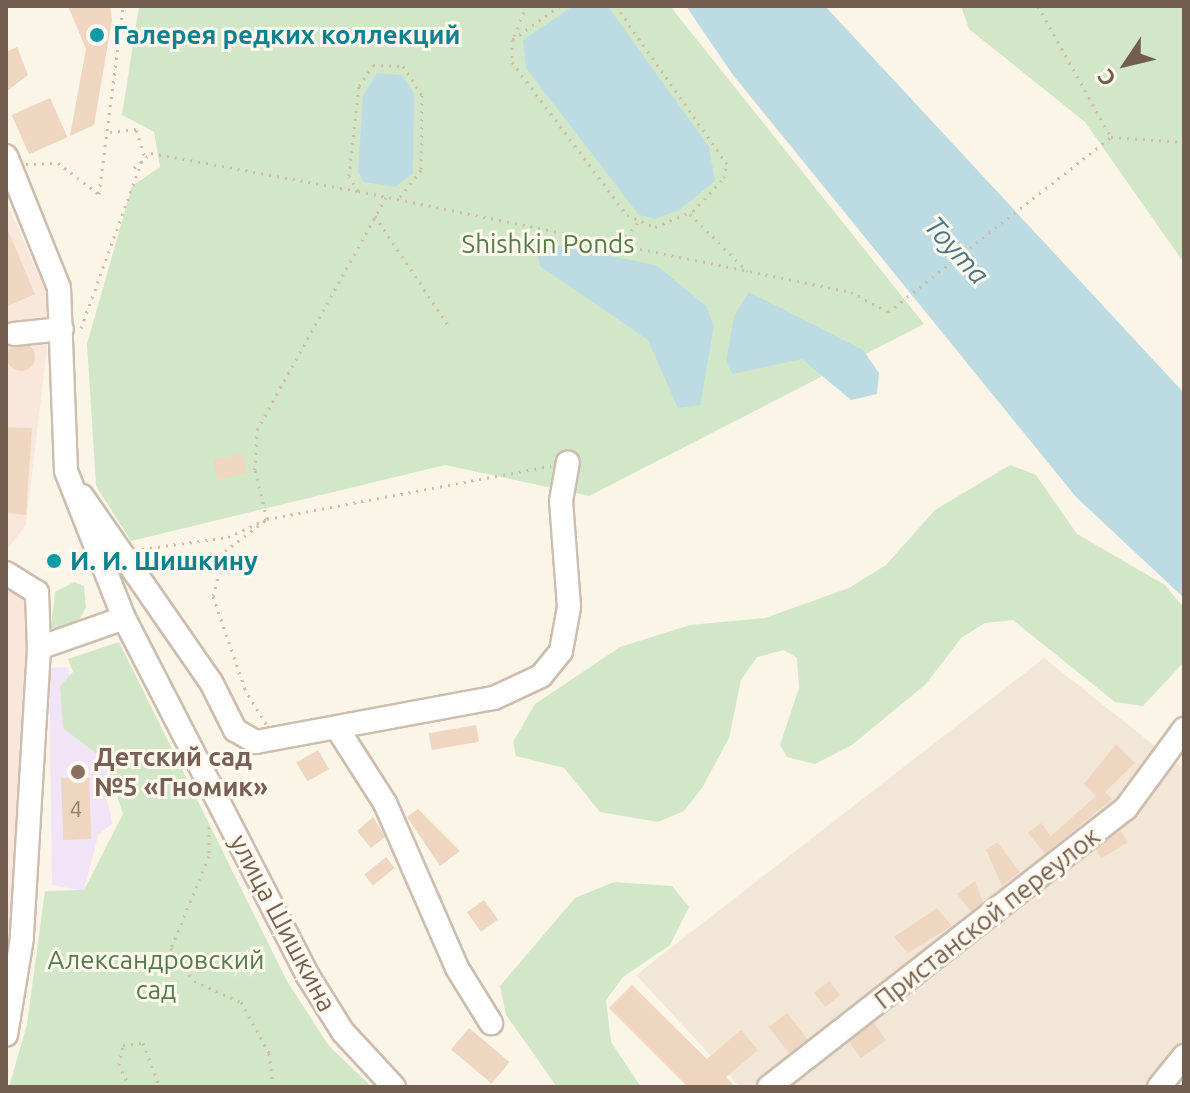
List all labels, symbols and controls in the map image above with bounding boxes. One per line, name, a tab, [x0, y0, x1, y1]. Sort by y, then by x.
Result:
place label: Галерея редких коллекций	[113, 19, 460, 51]
north arrow	[1086, 24, 1166, 104]
marker: Галерея редких коллекций	[88, 26, 106, 44]
text: С	[1092, 65, 1120, 91]
water label: Toyma	[918, 209, 996, 291]
park label: Shishkin Ponds	[462, 228, 634, 260]
place label: И. И. Шишкину	[70, 545, 258, 577]
marker: И. И. Шишкину	[45, 552, 63, 570]
place label: Детский сад №5 «Гномик»	[94, 741, 268, 802]
marker: Детский сад №5 «Гномик»	[69, 763, 87, 781]
house number: 4	[70, 796, 82, 822]
street label: Пристанской переулок	[868, 820, 1106, 1016]
street label: улица Шишкина	[223, 829, 343, 1017]
park label: Александровский сад	[48, 944, 264, 1006]

